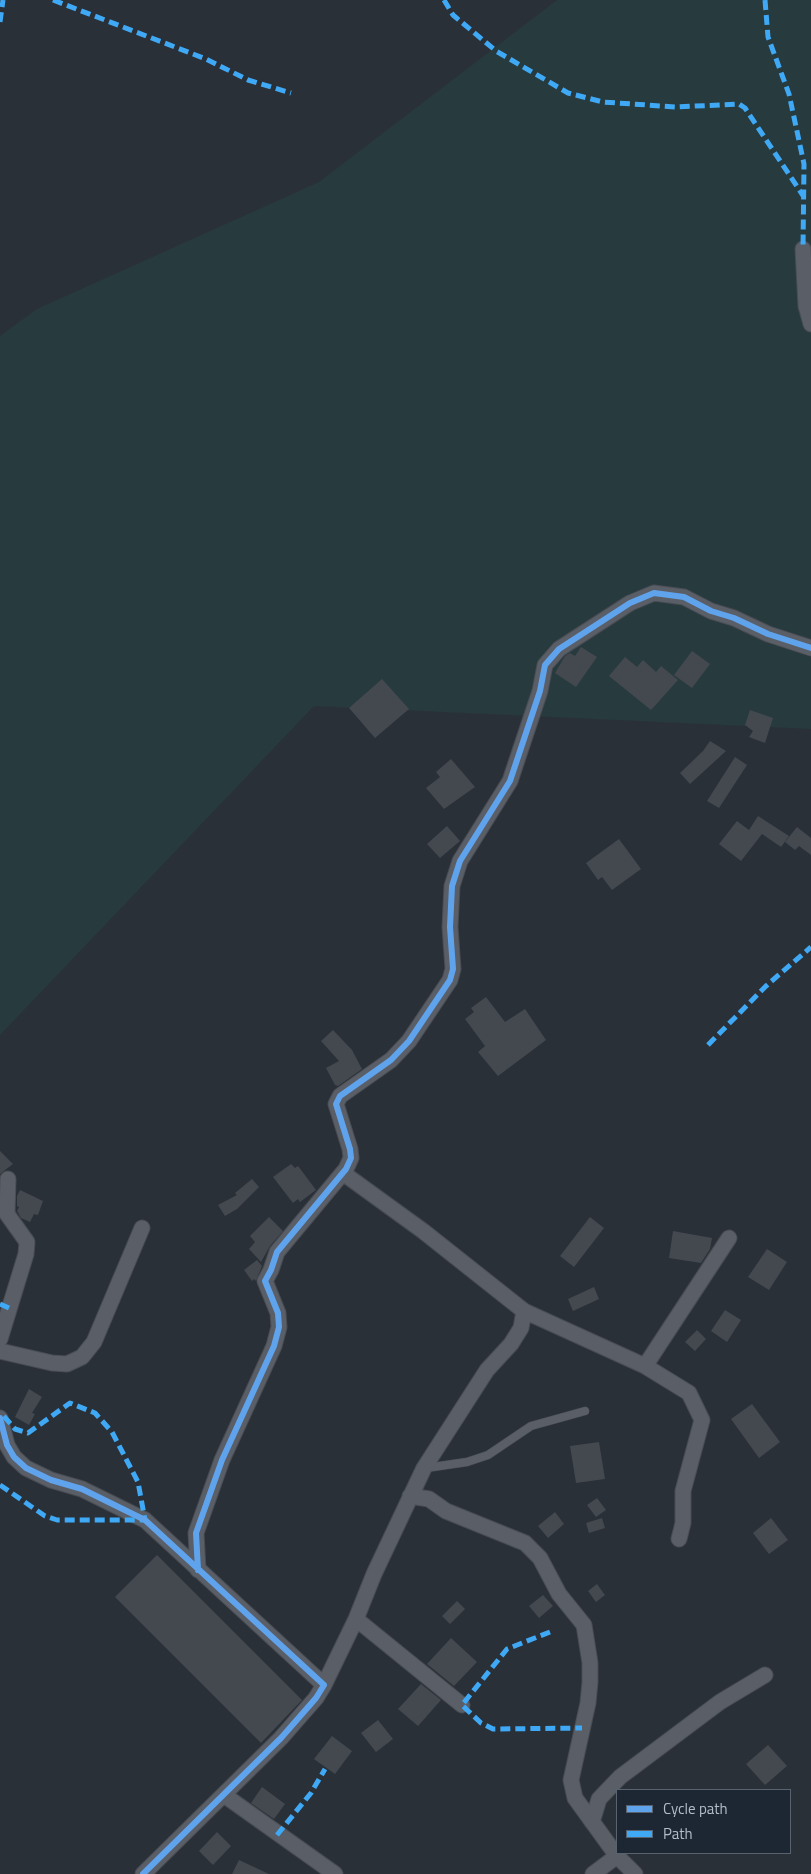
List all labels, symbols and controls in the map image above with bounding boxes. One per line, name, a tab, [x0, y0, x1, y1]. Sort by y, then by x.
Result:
legend	[616, 1789, 791, 1854]
text: Cycle path	[663, 1797, 728, 1820]
text: Path	[663, 1822, 693, 1845]

